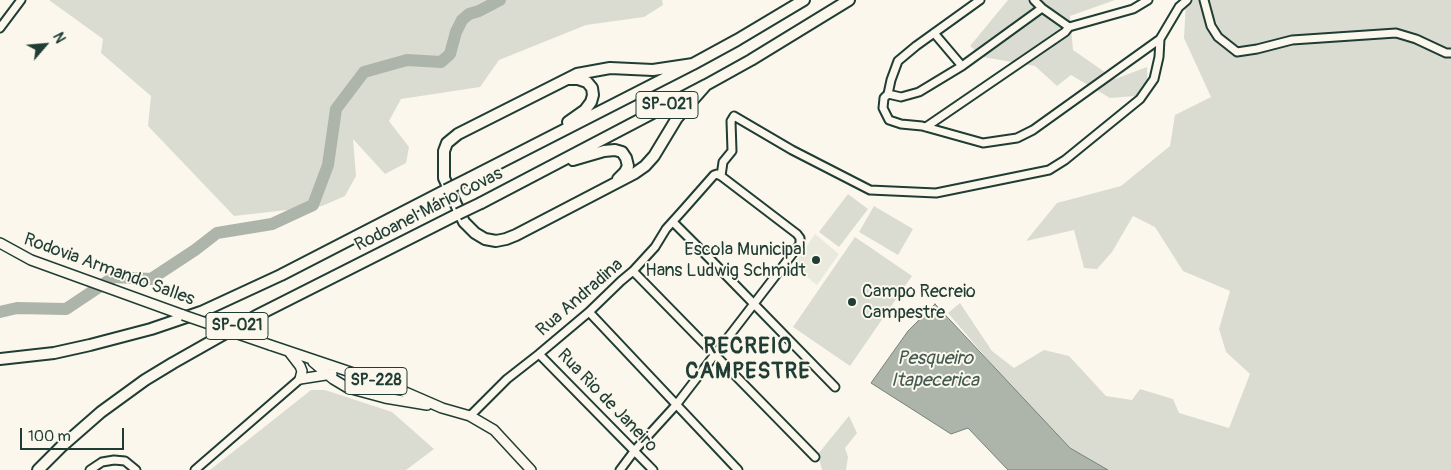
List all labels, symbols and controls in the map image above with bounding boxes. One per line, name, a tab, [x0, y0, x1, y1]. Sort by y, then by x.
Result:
north arrow	[20, 20, 70, 70]
text: N	[49, 30, 69, 46]
road number: SP-021	[636, 92, 698, 118]
street label: Rodoanel Mário Covas	[351, 163, 507, 257]
street label: Rodovia Armando Salles	[21, 229, 197, 311]
place label: Escola Municipal Hans Ludwig Schmidt	[645, 239, 806, 282]
marker: Escola Municipal Hans Ludwig Schmidt	[810, 254, 822, 266]
street label: Rua Andradina	[532, 255, 628, 341]
place label: Campo Recreio Campestre	[862, 281, 976, 324]
marker: Campo Recreio Campestre	[846, 296, 858, 308]
road number: SP-021	[206, 312, 268, 340]
district label: RECREIO CAMPESTRE	[684, 334, 812, 386]
street label: Rua Rio de Janeiro	[552, 345, 662, 457]
water label: Pesqueiro Itapecerica	[891, 348, 979, 392]
road number: SP-228	[345, 368, 407, 394]
scale bar	[22, 418, 126, 450]
text: 100 m	[28, 427, 71, 446]

